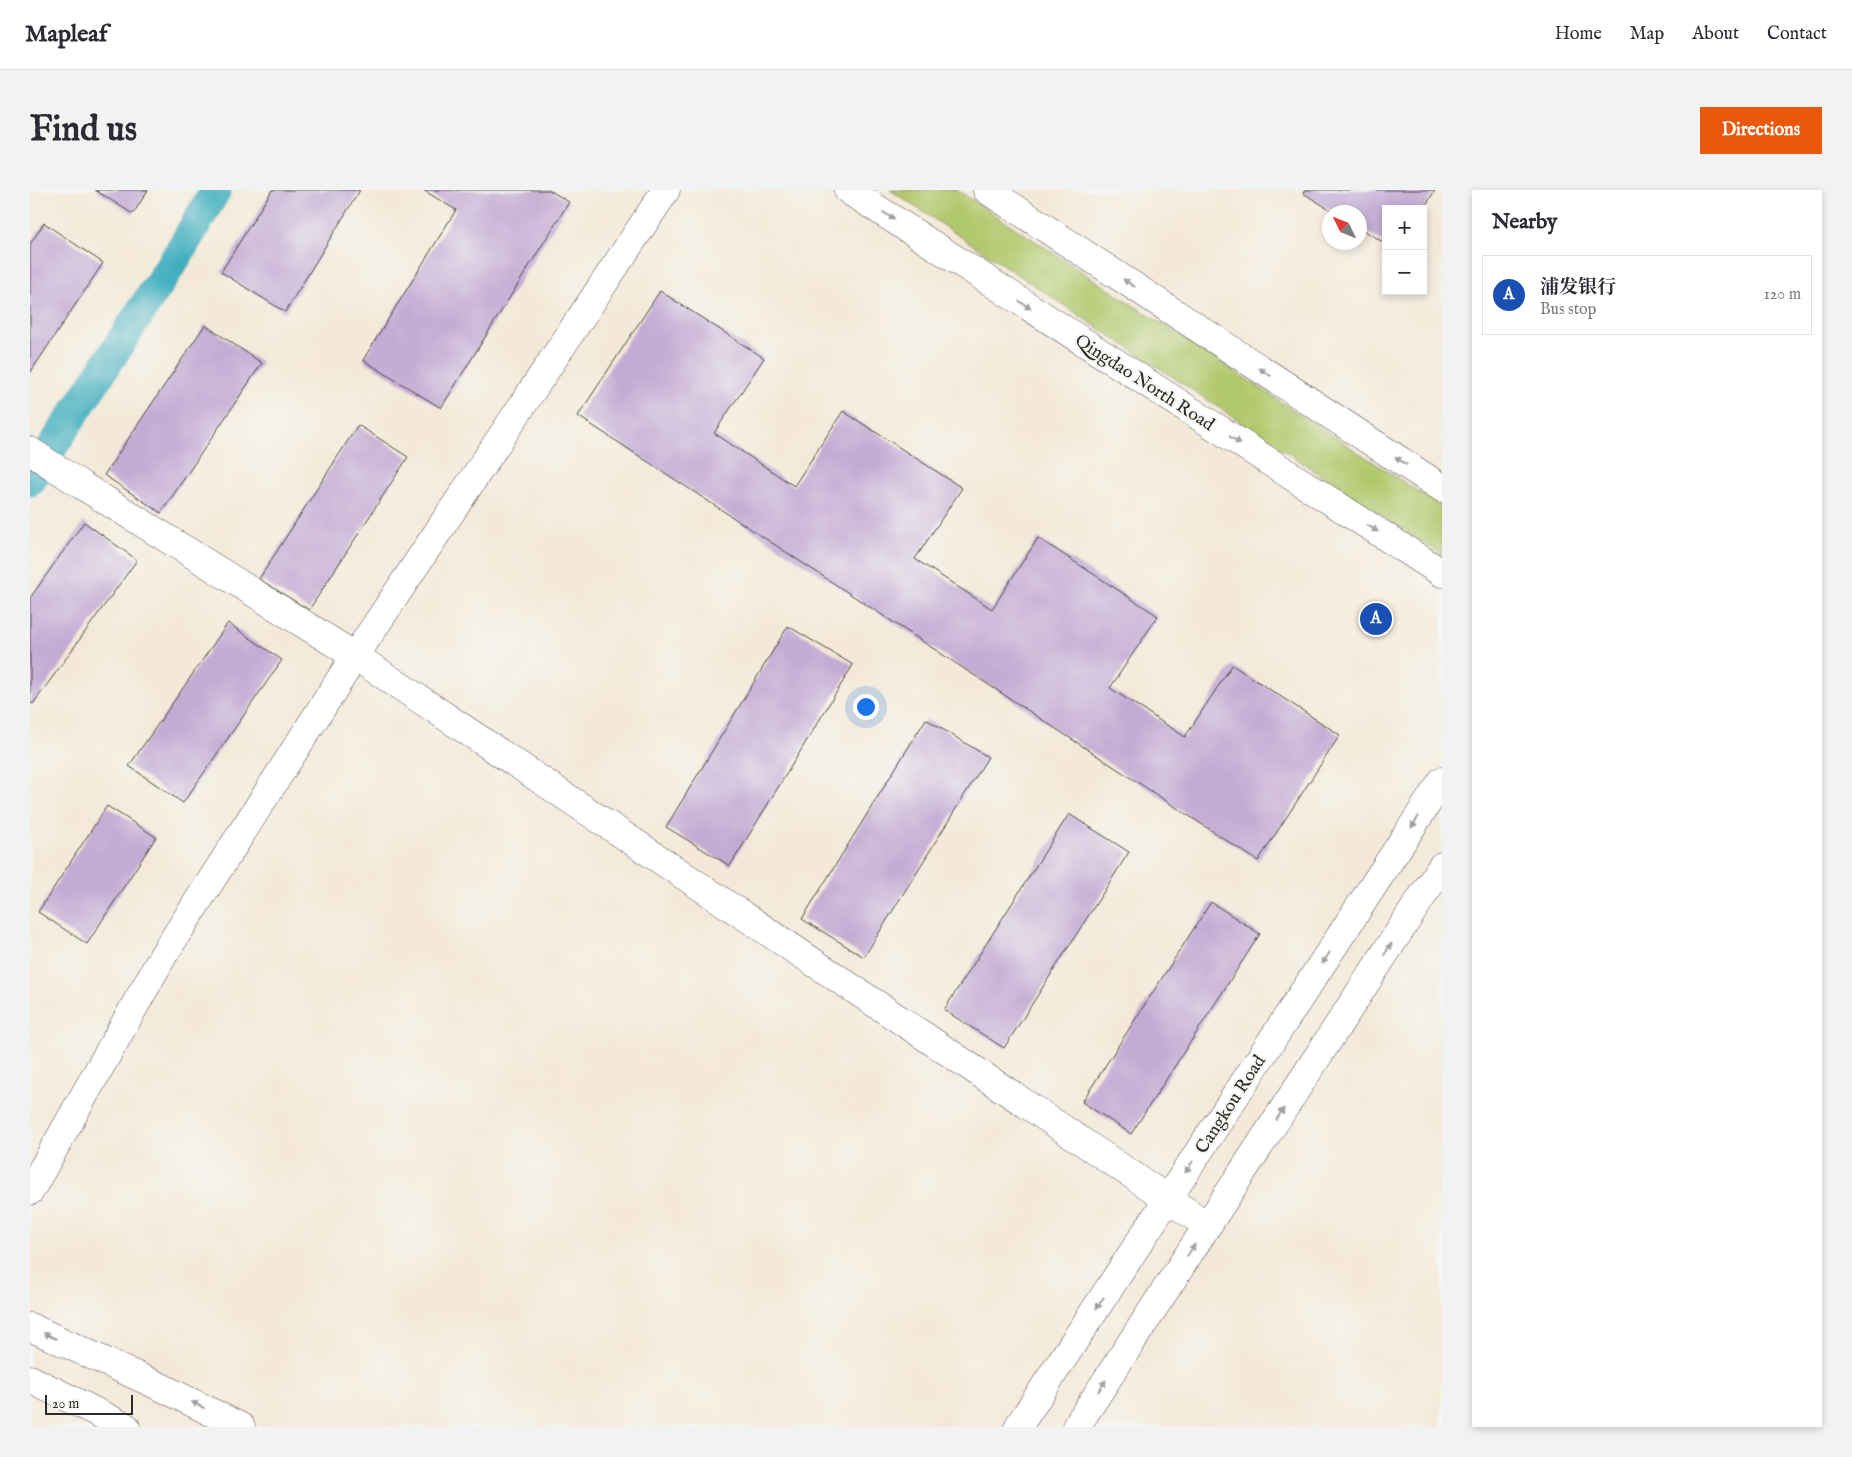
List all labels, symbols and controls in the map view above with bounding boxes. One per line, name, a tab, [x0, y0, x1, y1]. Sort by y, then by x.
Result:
text: Mapleaf	[25, 19, 107, 50]
text: Home	[1555, 23, 1602, 46]
text: Map	[1630, 23, 1664, 46]
text: About	[1692, 23, 1739, 46]
text: Contact	[1767, 23, 1827, 46]
button: Directions	[1700, 107, 1822, 154]
text: Find us	[30, 108, 137, 153]
north arrow	[1322, 205, 1367, 250]
map controls	[1382, 205, 1427, 295]
button: +	[1382, 205, 1427, 250]
text: Nearby	[1492, 209, 1557, 236]
one-way arrow	[882, 212, 896, 221]
button: −	[1382, 250, 1427, 295]
text: 浦发银行	[1540, 276, 1616, 300]
one-way arrow	[1122, 278, 1136, 288]
text: A	[1504, 285, 1514, 305]
text: 120 m	[1764, 285, 1801, 305]
one-way arrow	[1019, 300, 1032, 309]
text: Bus stop	[1540, 300, 1596, 320]
street label: Qingdao North Road	[1070, 330, 1219, 437]
one-way arrow	[1258, 367, 1272, 377]
one-way arrow	[1229, 435, 1242, 445]
one-way arrow	[1395, 456, 1408, 466]
one-way arrow	[1365, 524, 1379, 533]
pin: A	[1360, 600, 1392, 638]
your location	[853, 694, 879, 720]
one-way arrow	[1410, 815, 1420, 829]
one-way arrow	[1383, 942, 1393, 955]
one-way arrow	[1321, 951, 1331, 964]
street label: Cangkou Road	[1191, 1051, 1272, 1158]
one-way arrow	[1275, 1107, 1285, 1121]
one-way arrow	[1184, 1160, 1194, 1173]
one-way arrow	[1186, 1243, 1196, 1257]
one-way arrow	[1095, 1296, 1104, 1309]
one-way arrow	[43, 1332, 57, 1340]
one-way arrow	[1097, 1380, 1107, 1393]
scale bar	[45, 1392, 132, 1415]
text: 20 m	[52, 1395, 79, 1413]
one-way arrow	[190, 1401, 205, 1409]

